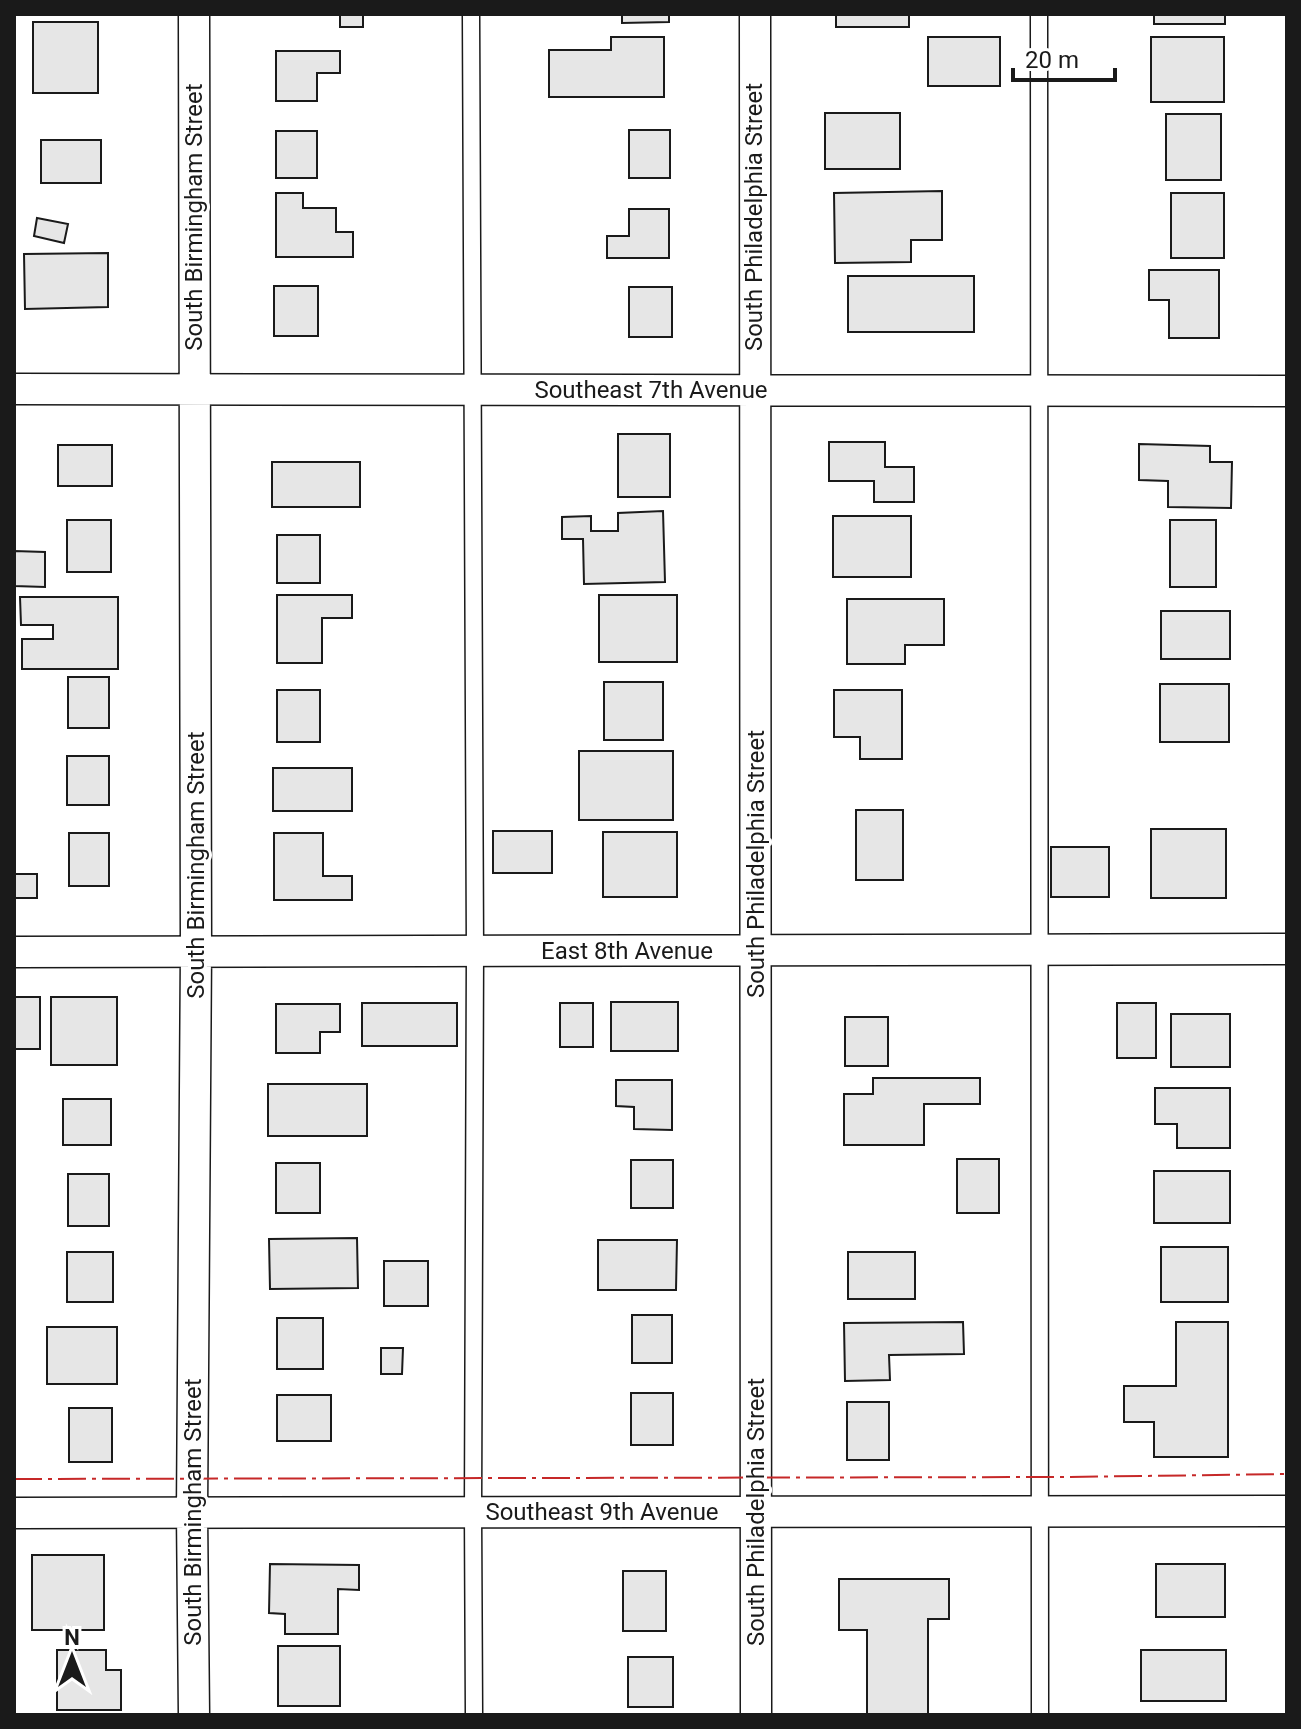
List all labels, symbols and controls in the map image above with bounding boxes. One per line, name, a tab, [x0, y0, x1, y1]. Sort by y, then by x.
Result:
scale bar	[1013, 32, 1115, 82]
text: 20 m	[1025, 46, 1079, 74]
street label: South Birmingham Street	[180, 83, 208, 351]
street label: South Philadelphia Street	[740, 83, 768, 351]
street label: Southeast 7th Avenue	[534, 376, 768, 404]
street label: South Philadelphia Street	[742, 730, 770, 998]
street label: South Birmingham Street	[182, 731, 210, 999]
street label: East 8th Avenue	[541, 937, 713, 965]
street label: South Birmingham Street	[179, 1378, 207, 1646]
street label: South Philadelphia Street	[742, 1378, 770, 1646]
street label: Southeast 9th Avenue	[485, 1498, 719, 1526]
north arrow	[32, 1617, 112, 1697]
text: N	[64, 1625, 80, 1650]

